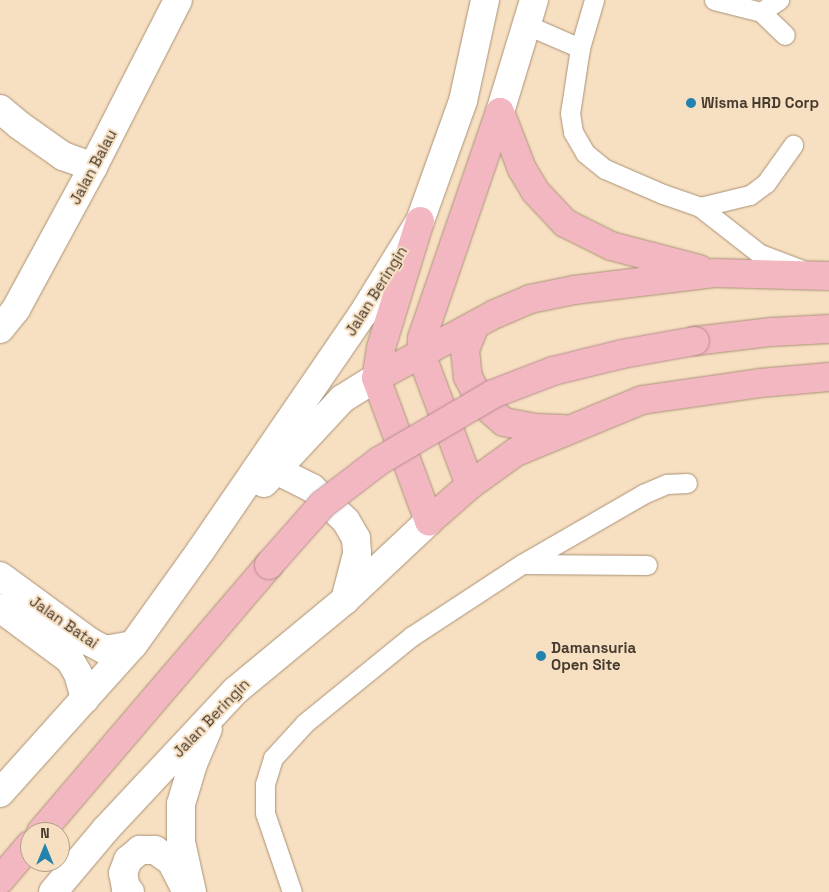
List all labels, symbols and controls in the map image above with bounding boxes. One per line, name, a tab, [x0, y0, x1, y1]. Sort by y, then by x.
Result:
place label: Wisma HRD Corp	[701, 94, 819, 112]
marker: Wisma HRD Corp	[685, 97, 697, 109]
street label: Jalan Balau	[66, 126, 120, 208]
street label: Jalan Beringin	[341, 243, 411, 339]
street label: Jalan Batai	[26, 592, 102, 652]
place label: Damansuria Open Site	[551, 638, 636, 673]
marker: Damansuria Open Site	[535, 650, 547, 662]
street label: Jalan Beringin	[169, 675, 253, 761]
north arrow	[20, 822, 70, 872]
text: N	[40, 824, 50, 842]

